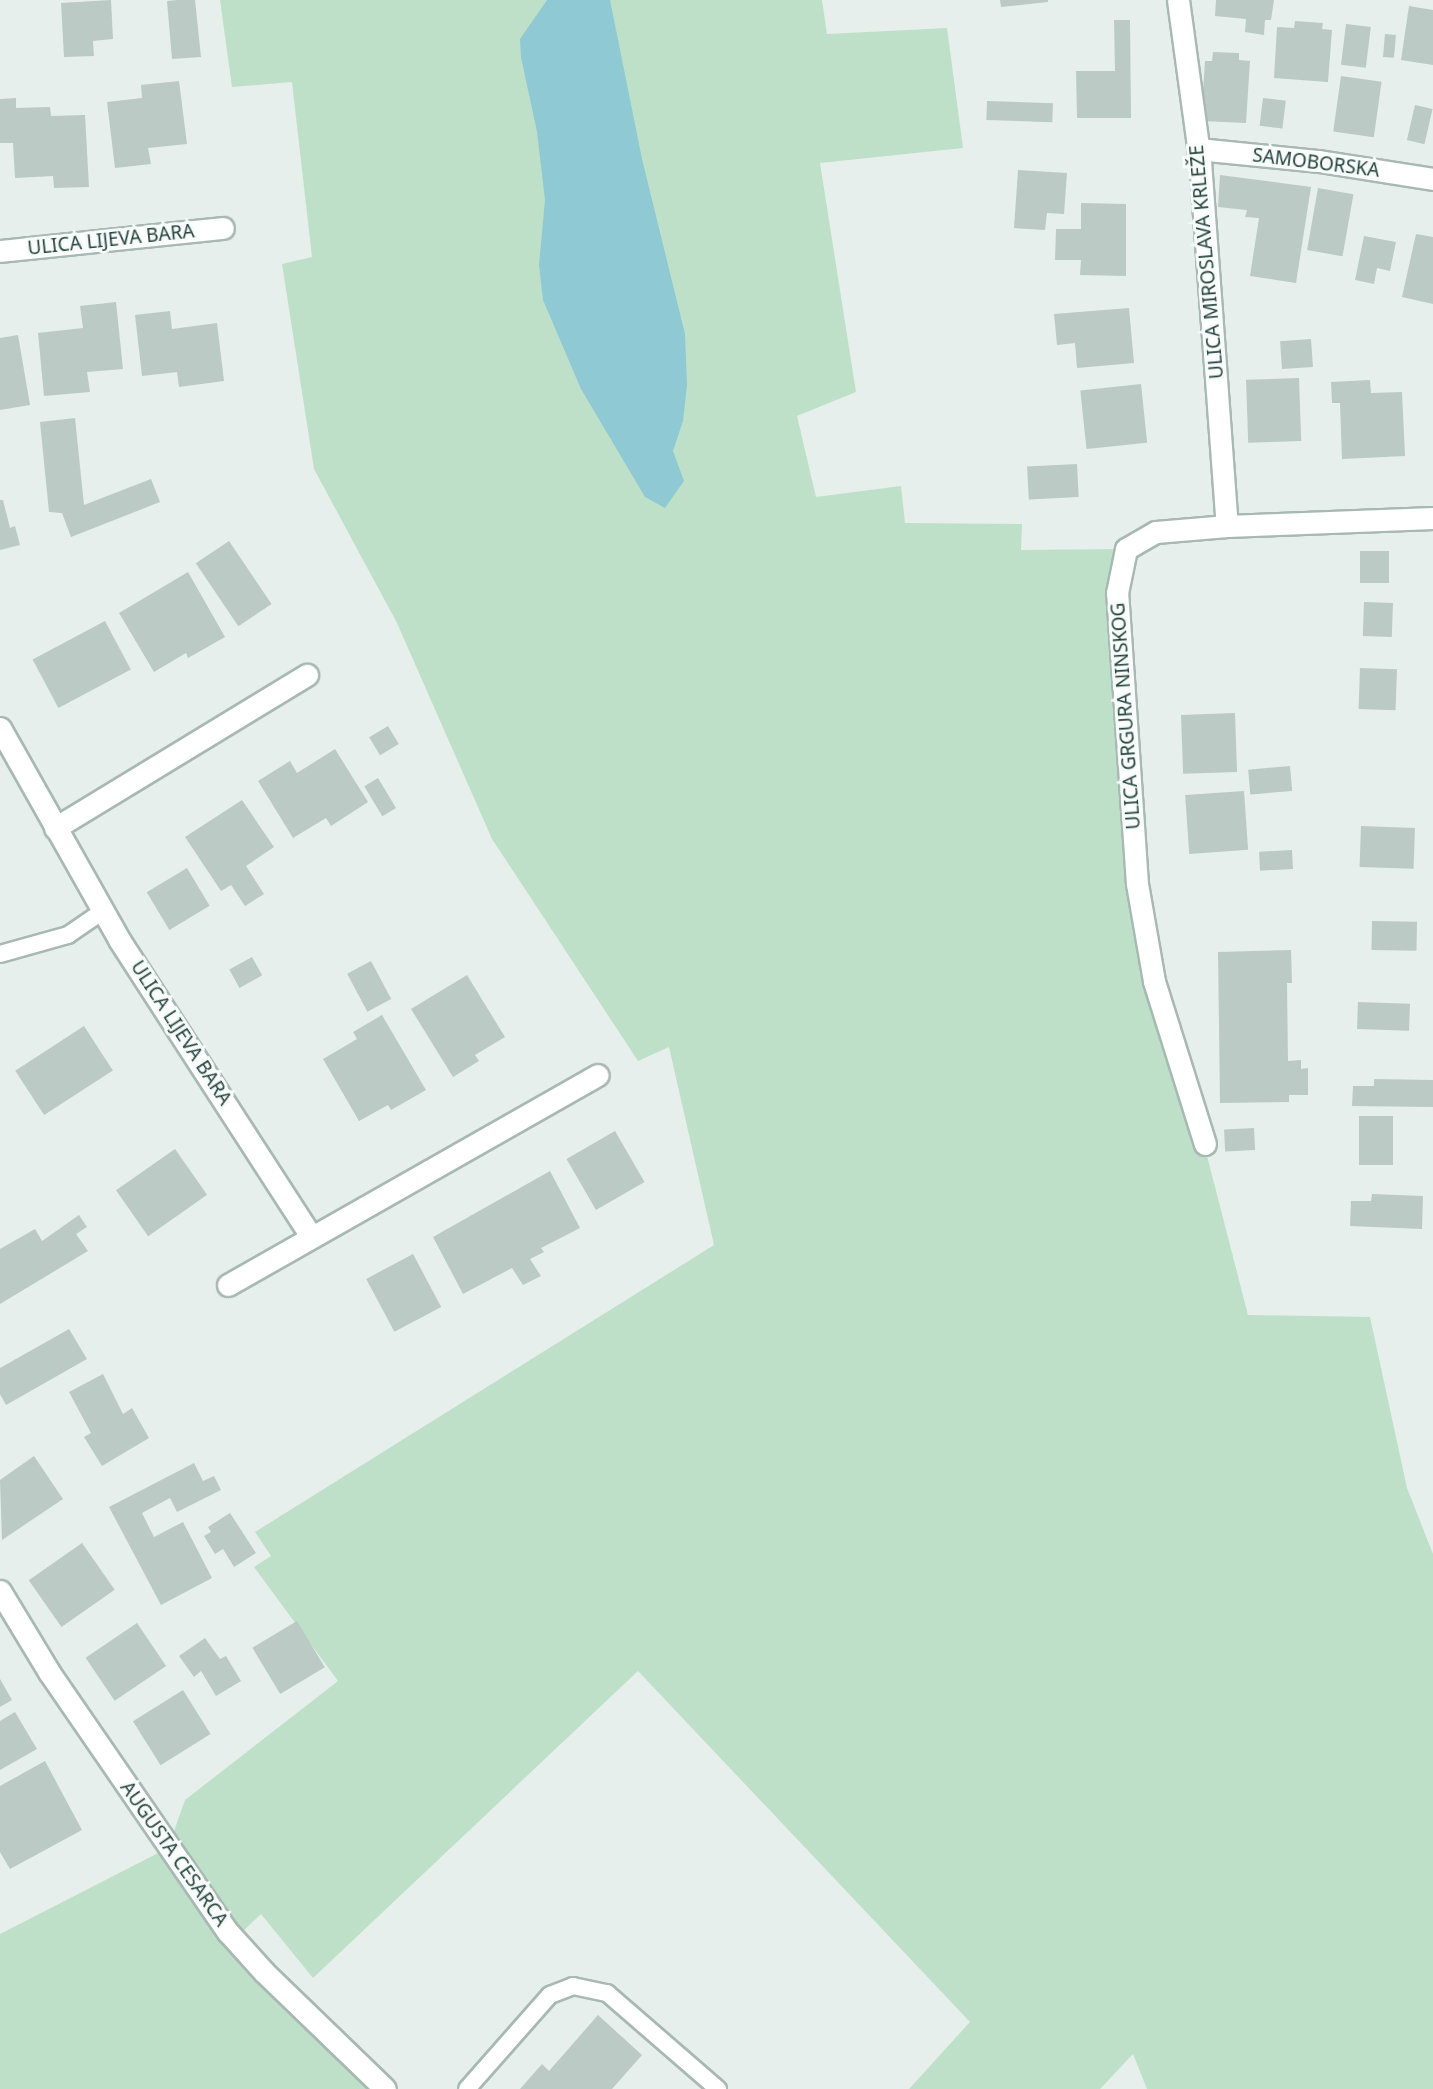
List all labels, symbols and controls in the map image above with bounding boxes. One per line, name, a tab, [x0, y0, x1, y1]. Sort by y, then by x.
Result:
street label: ULICA MIROSLAVA KRLEŽE	[1185, 144, 1229, 380]
street label: SAMOBORSKA	[1251, 144, 1381, 182]
street label: ULICA LIJEVA BARA	[26, 220, 196, 260]
street label: ULICA GRGURA NINSKOG	[1107, 602, 1145, 830]
street label: ULICA LIJEVA BARA	[126, 956, 236, 1110]
street label: AUGUSTA CESARCA	[115, 1777, 233, 1931]

